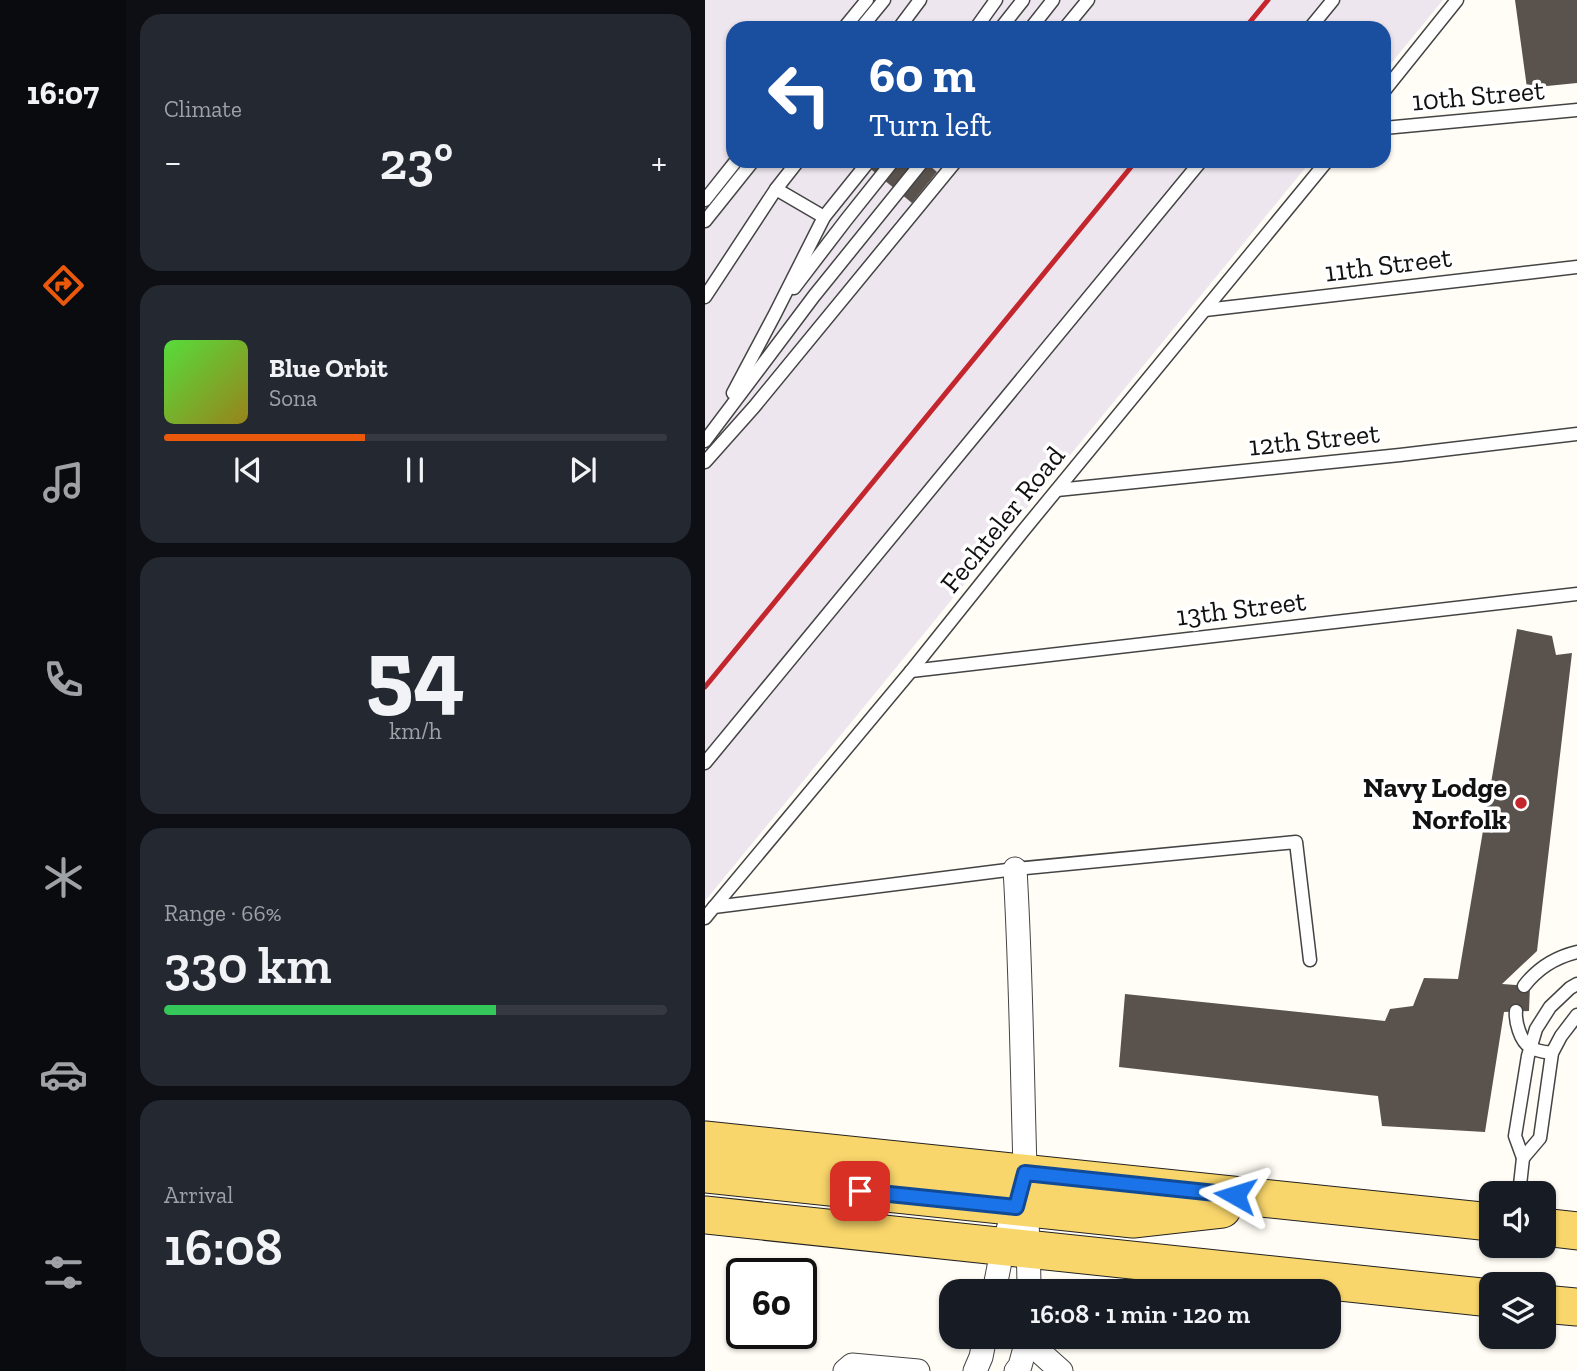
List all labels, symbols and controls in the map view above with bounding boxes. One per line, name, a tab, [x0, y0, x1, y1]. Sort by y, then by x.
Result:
text: 60 m	[869, 46, 976, 105]
icon: left	[754, 49, 845, 140]
street label: 10th Street	[1410, 73, 1546, 118]
text: 16:07	[27, 74, 99, 112]
text: Climate	[164, 95, 242, 123]
text: Turn left	[869, 106, 991, 144]
text: 23°	[379, 130, 453, 192]
text: −	[164, 139, 182, 185]
text: +	[651, 139, 667, 185]
street label: 11th Street	[1323, 240, 1454, 289]
icon: directions	[39, 261, 88, 310]
text: Blue Orbit	[269, 352, 388, 384]
text: Sona	[269, 384, 317, 412]
street label: 12th Street	[1247, 416, 1382, 463]
street label: Fechteler Road	[933, 439, 1071, 599]
icon: previous	[229, 451, 267, 489]
icon: pause	[396, 451, 434, 489]
icon: next	[564, 451, 602, 489]
icon: music	[39, 458, 88, 507]
street label: 13th Street	[1174, 584, 1308, 633]
text: 54	[366, 617, 465, 726]
icon: phone	[39, 655, 88, 704]
text: km/h	[389, 717, 442, 745]
place label: Navy Lodge Norfolk	[1363, 771, 1508, 836]
marker: Navy Lodge Norfolk	[1513, 795, 1529, 811]
icon: climate	[39, 853, 88, 902]
text: Range · 66%	[164, 899, 282, 927]
text: 330 km	[164, 934, 332, 996]
icon: car	[39, 1050, 88, 1099]
position arrow	[1198, 1158, 1272, 1232]
pin	[830, 1161, 890, 1221]
icon: arrive	[841, 1172, 879, 1210]
text: Arrival	[164, 1181, 233, 1209]
map controls	[1479, 1181, 1556, 1349]
button: sound	[1479, 1181, 1556, 1258]
text: 16:08	[164, 1216, 283, 1278]
icon: filters	[39, 1248, 88, 1297]
speed limit sign: 60	[726, 1258, 817, 1349]
button: layers	[1479, 1272, 1556, 1349]
text: 16:08 · 1 min · 120 m	[1030, 1298, 1250, 1330]

